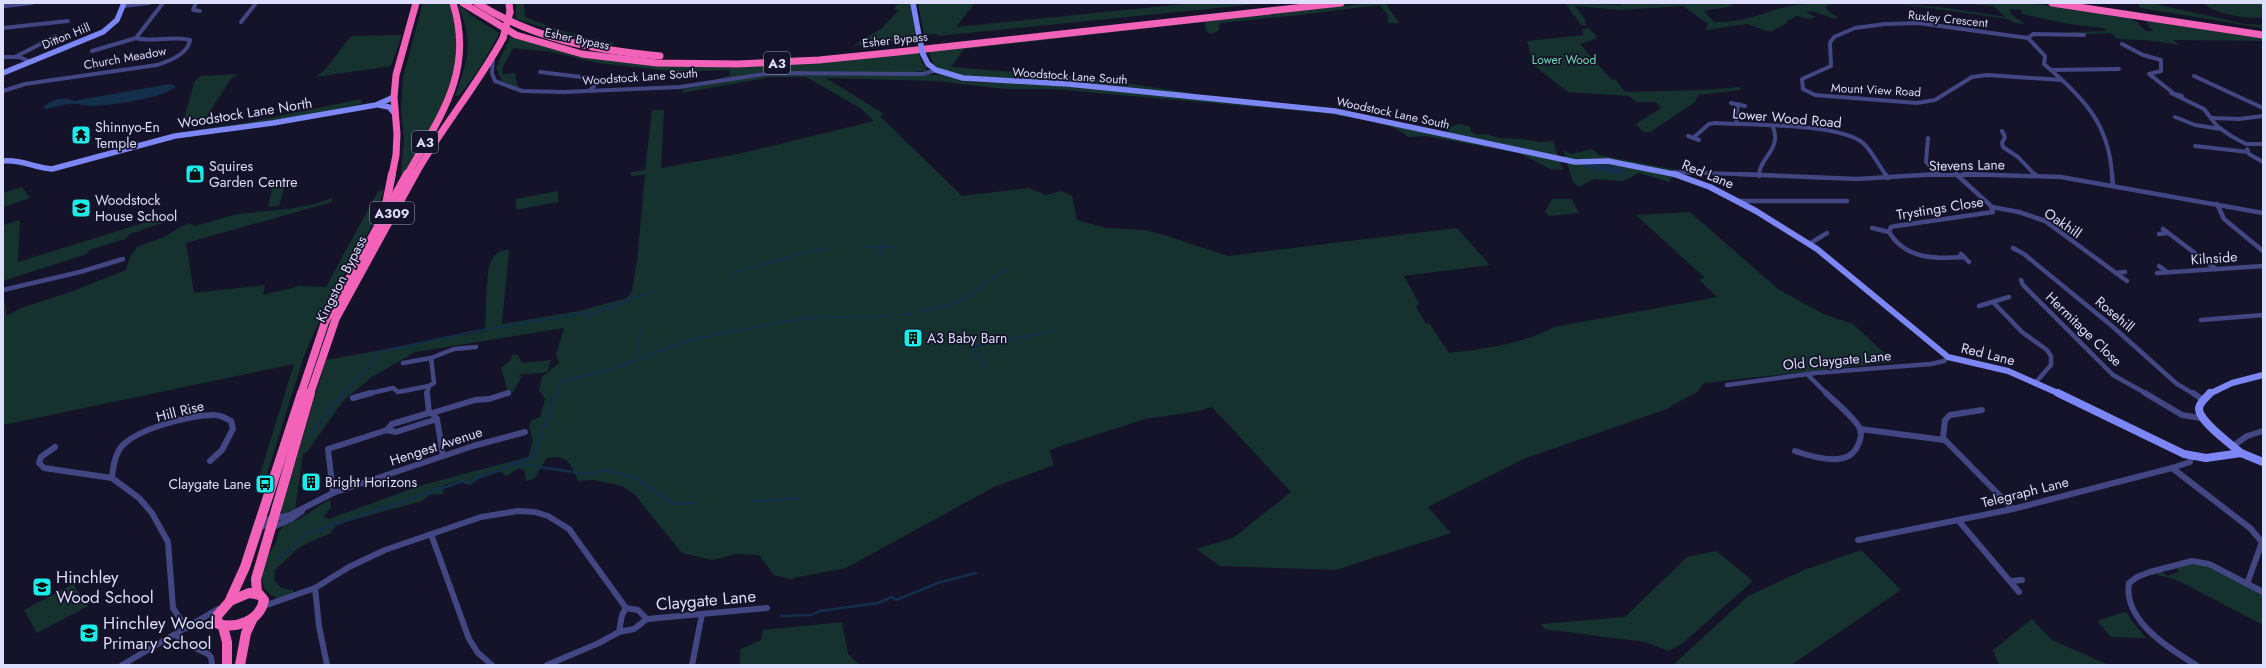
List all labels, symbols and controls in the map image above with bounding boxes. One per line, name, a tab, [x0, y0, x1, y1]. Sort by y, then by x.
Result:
street label: Ruxley Crescent	[1907, 6, 1989, 32]
street label: Ditton Hill	[39, 18, 93, 54]
street label: Esher Bypass	[543, 23, 611, 55]
street label: Esher Bypass	[861, 28, 929, 52]
street label: Church Meadow	[82, 42, 168, 74]
park label: Lower Wood	[1532, 51, 1596, 69]
road number: A3	[764, 52, 790, 74]
street label: Woodstock Lane South	[1012, 63, 1128, 89]
street label: Woodstock Lane South	[582, 64, 698, 90]
street label: Mount View Road	[1831, 79, 1921, 101]
street label: Woodstock Lane South	[1335, 92, 1451, 134]
street label: Woodstock Lane North	[177, 93, 313, 133]
street label: Lower Wood Road	[1732, 103, 1842, 133]
place label: Shinnyo-En Temple	[95, 117, 160, 153]
temple icon: Shinnyo-En Temple	[70, 124, 92, 146]
road number: A3	[412, 131, 438, 153]
street label: Red Lane	[1679, 154, 1737, 194]
street label: Stevens Lane	[1929, 154, 2005, 176]
place label: Squires Garden Centre	[209, 156, 297, 192]
shop icon: Squires Garden Centre	[184, 163, 206, 185]
place label: Woodstock House School	[95, 190, 177, 226]
street label: Trystings Close	[1895, 191, 1985, 225]
school or university icon: Woodstock House School	[70, 197, 92, 219]
road number: A309	[370, 202, 414, 224]
street label: Oakhill	[2040, 203, 2086, 243]
street label: Kingston Bypass	[311, 232, 372, 326]
street label: Kilnside	[2190, 246, 2238, 270]
street label: Hermitage Close	[2041, 287, 2127, 371]
street label: Rosehill	[2091, 292, 2139, 336]
building icon: A3 Baby Barn	[902, 327, 924, 349]
place label: A3 Baby Barn	[927, 328, 1007, 348]
street label: Red Lane	[1959, 338, 2017, 370]
street label: Old Claygate Lane	[1782, 345, 1892, 375]
street label: Hill Rise	[154, 395, 206, 427]
street label: Hengest Avenue	[387, 422, 485, 470]
building icon: Bright Horizons	[300, 471, 322, 493]
street label: Telegraph Lane	[1979, 471, 2071, 513]
place label: Bright Horizons	[325, 472, 417, 492]
bus stop icon: Claygate Lane	[254, 473, 276, 495]
place label: Claygate Lane	[168, 474, 251, 494]
place label: Hinchley Wood School	[56, 565, 154, 609]
school or university icon: Hinchley Wood School	[31, 576, 53, 598]
street label: Claygate Lane	[655, 584, 757, 616]
place label: Hinchley Wood Primary School	[103, 611, 214, 655]
school or university icon: Hinchley Wood Primary School	[78, 622, 100, 644]

